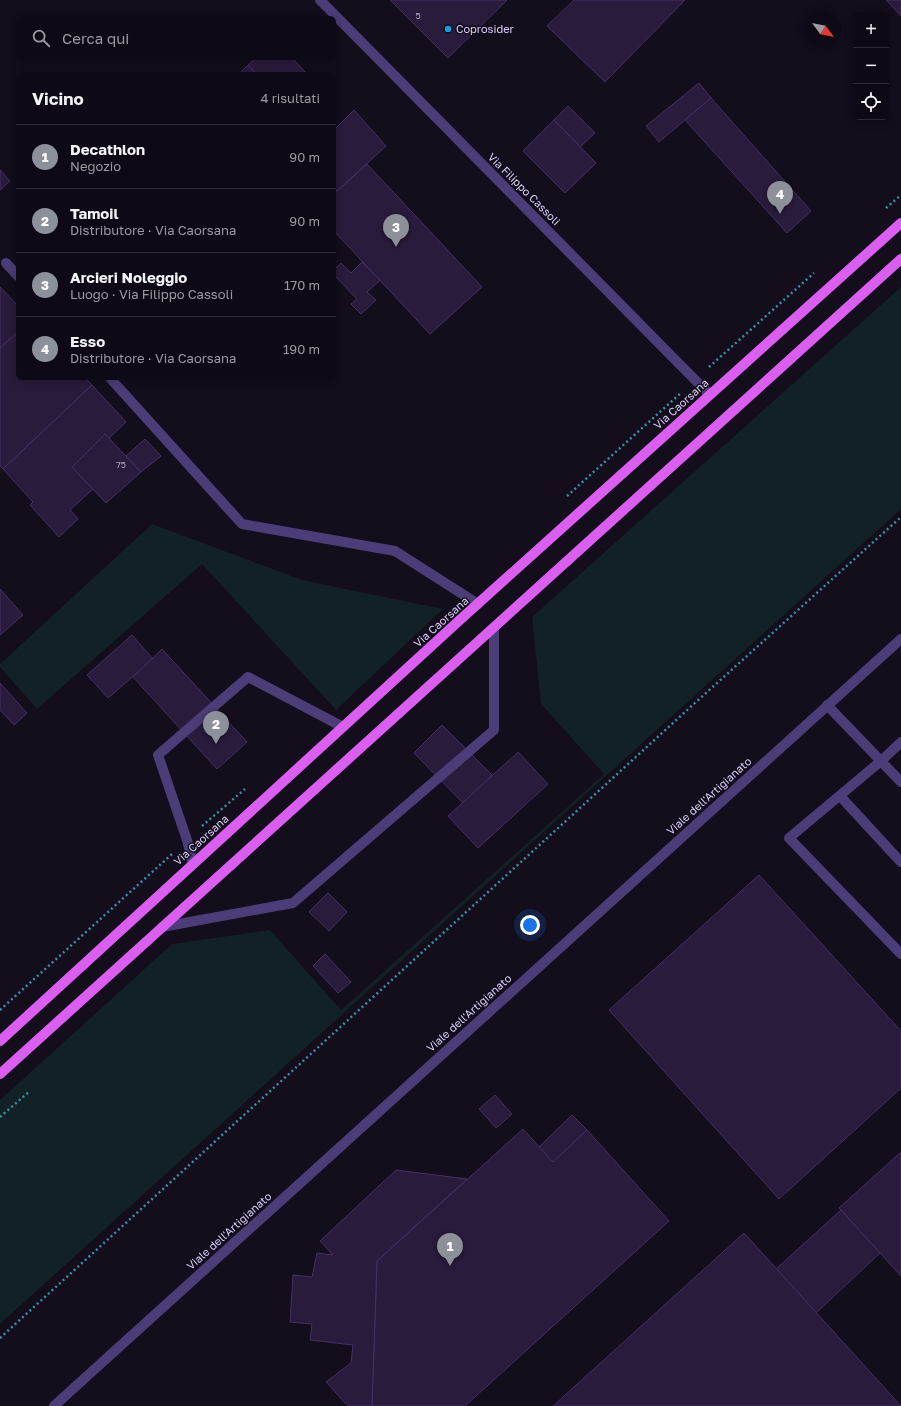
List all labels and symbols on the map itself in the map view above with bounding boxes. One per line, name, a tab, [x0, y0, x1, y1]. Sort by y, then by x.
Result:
house number: 5	[415, 10, 421, 21]
north arrow	[805, 12, 841, 48]
place label: Coprosider	[456, 22, 515, 35]
marker: Coprosider	[443, 24, 453, 34]
street label: Via Filippo Cassoli	[486, 150, 563, 227]
pin: 4	[767, 181, 793, 214]
pin: 3	[383, 214, 409, 247]
street label: Via Caorsana	[651, 376, 711, 432]
house number: 75	[116, 459, 126, 470]
street label: Via Caorsana	[411, 594, 471, 650]
pin: 2	[203, 711, 229, 744]
street label: Viale dell'Artigianato	[664, 754, 754, 837]
street label: Via Caorsana	[171, 812, 231, 868]
your location	[520, 915, 540, 935]
street label: Viale dell'Artigianato	[424, 971, 514, 1054]
street label: Viale dell'Artigianato	[184, 1189, 274, 1272]
pin: 1	[437, 1233, 463, 1266]

